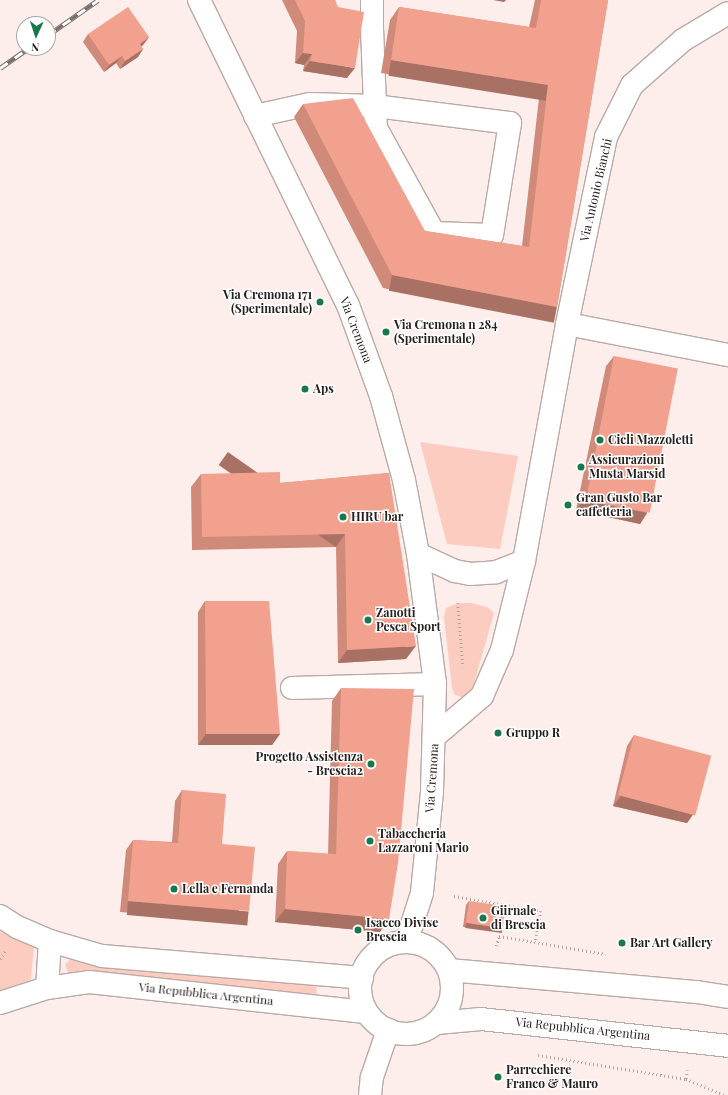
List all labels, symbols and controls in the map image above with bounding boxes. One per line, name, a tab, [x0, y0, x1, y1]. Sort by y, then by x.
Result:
north arrow	[16, 16, 56, 56]
text: N	[31, 40, 40, 55]
street label: Via Antonio Bianchi	[577, 137, 615, 243]
place label: Via Cremona 171 (Sperimentale)	[223, 288, 312, 316]
street label: Via Cremona	[337, 295, 375, 365]
marker: Via Cremona 171 (Sperimentale)	[315, 297, 325, 307]
place label: Via Cremona n 284 (Sperimentale)	[394, 318, 498, 346]
marker: Via Cremona n 284 (Sperimentale)	[381, 327, 391, 337]
place label: Aps	[313, 382, 334, 396]
marker: Aps	[300, 384, 310, 394]
place label: Cicli Mazzoletti	[608, 433, 693, 447]
marker: Cicli Mazzoletti	[595, 435, 605, 445]
place label: Assicurazioni Musta Marsid	[589, 453, 665, 481]
marker: Assicurazioni Musta Marsid	[576, 462, 586, 472]
place label: Gran Gusto Bar caffetteria	[576, 491, 662, 519]
marker: Gran Gusto Bar caffetteria	[563, 500, 573, 510]
place label: HIRU bar	[351, 510, 403, 524]
marker: HIRU bar	[338, 512, 348, 522]
place label: Zanotti Pesca Sport	[376, 606, 441, 634]
marker: Zanotti Pesca Sport	[363, 615, 373, 625]
place label: Gruppo R	[506, 726, 560, 740]
marker: Gruppo R	[493, 728, 503, 738]
street label: Via Cremona	[422, 743, 442, 813]
place label: Progetto Assistenza - Brescia2	[255, 750, 363, 778]
marker: Progetto Assistenza - Brescia2	[366, 759, 376, 769]
place label: Tabaccheria Lazzaroni Mario	[378, 827, 469, 855]
marker: Tabaccheria Lazzaroni Mario	[365, 836, 375, 846]
place label: Lella e Fernanda	[182, 882, 274, 896]
marker: Lella e Fernanda	[169, 884, 179, 894]
place label: Giirnale di Brescia	[491, 904, 546, 932]
marker: Giirnale di Brescia	[478, 913, 488, 923]
place label: Isacco Divise Brescia	[366, 916, 438, 944]
marker: Isacco Divise Brescia	[353, 925, 363, 935]
place label: Bar Art Gallery	[630, 936, 714, 950]
marker: Bar Art Gallery	[617, 938, 627, 948]
street label: Via Repubblica Argentina	[138, 980, 274, 1008]
street label: Via Repubblica Argentina	[515, 1015, 651, 1043]
place label: Parrcchiere Franco & Mauro	[506, 1063, 598, 1091]
marker: Parrcchiere Franco & Mauro	[493, 1072, 503, 1082]

